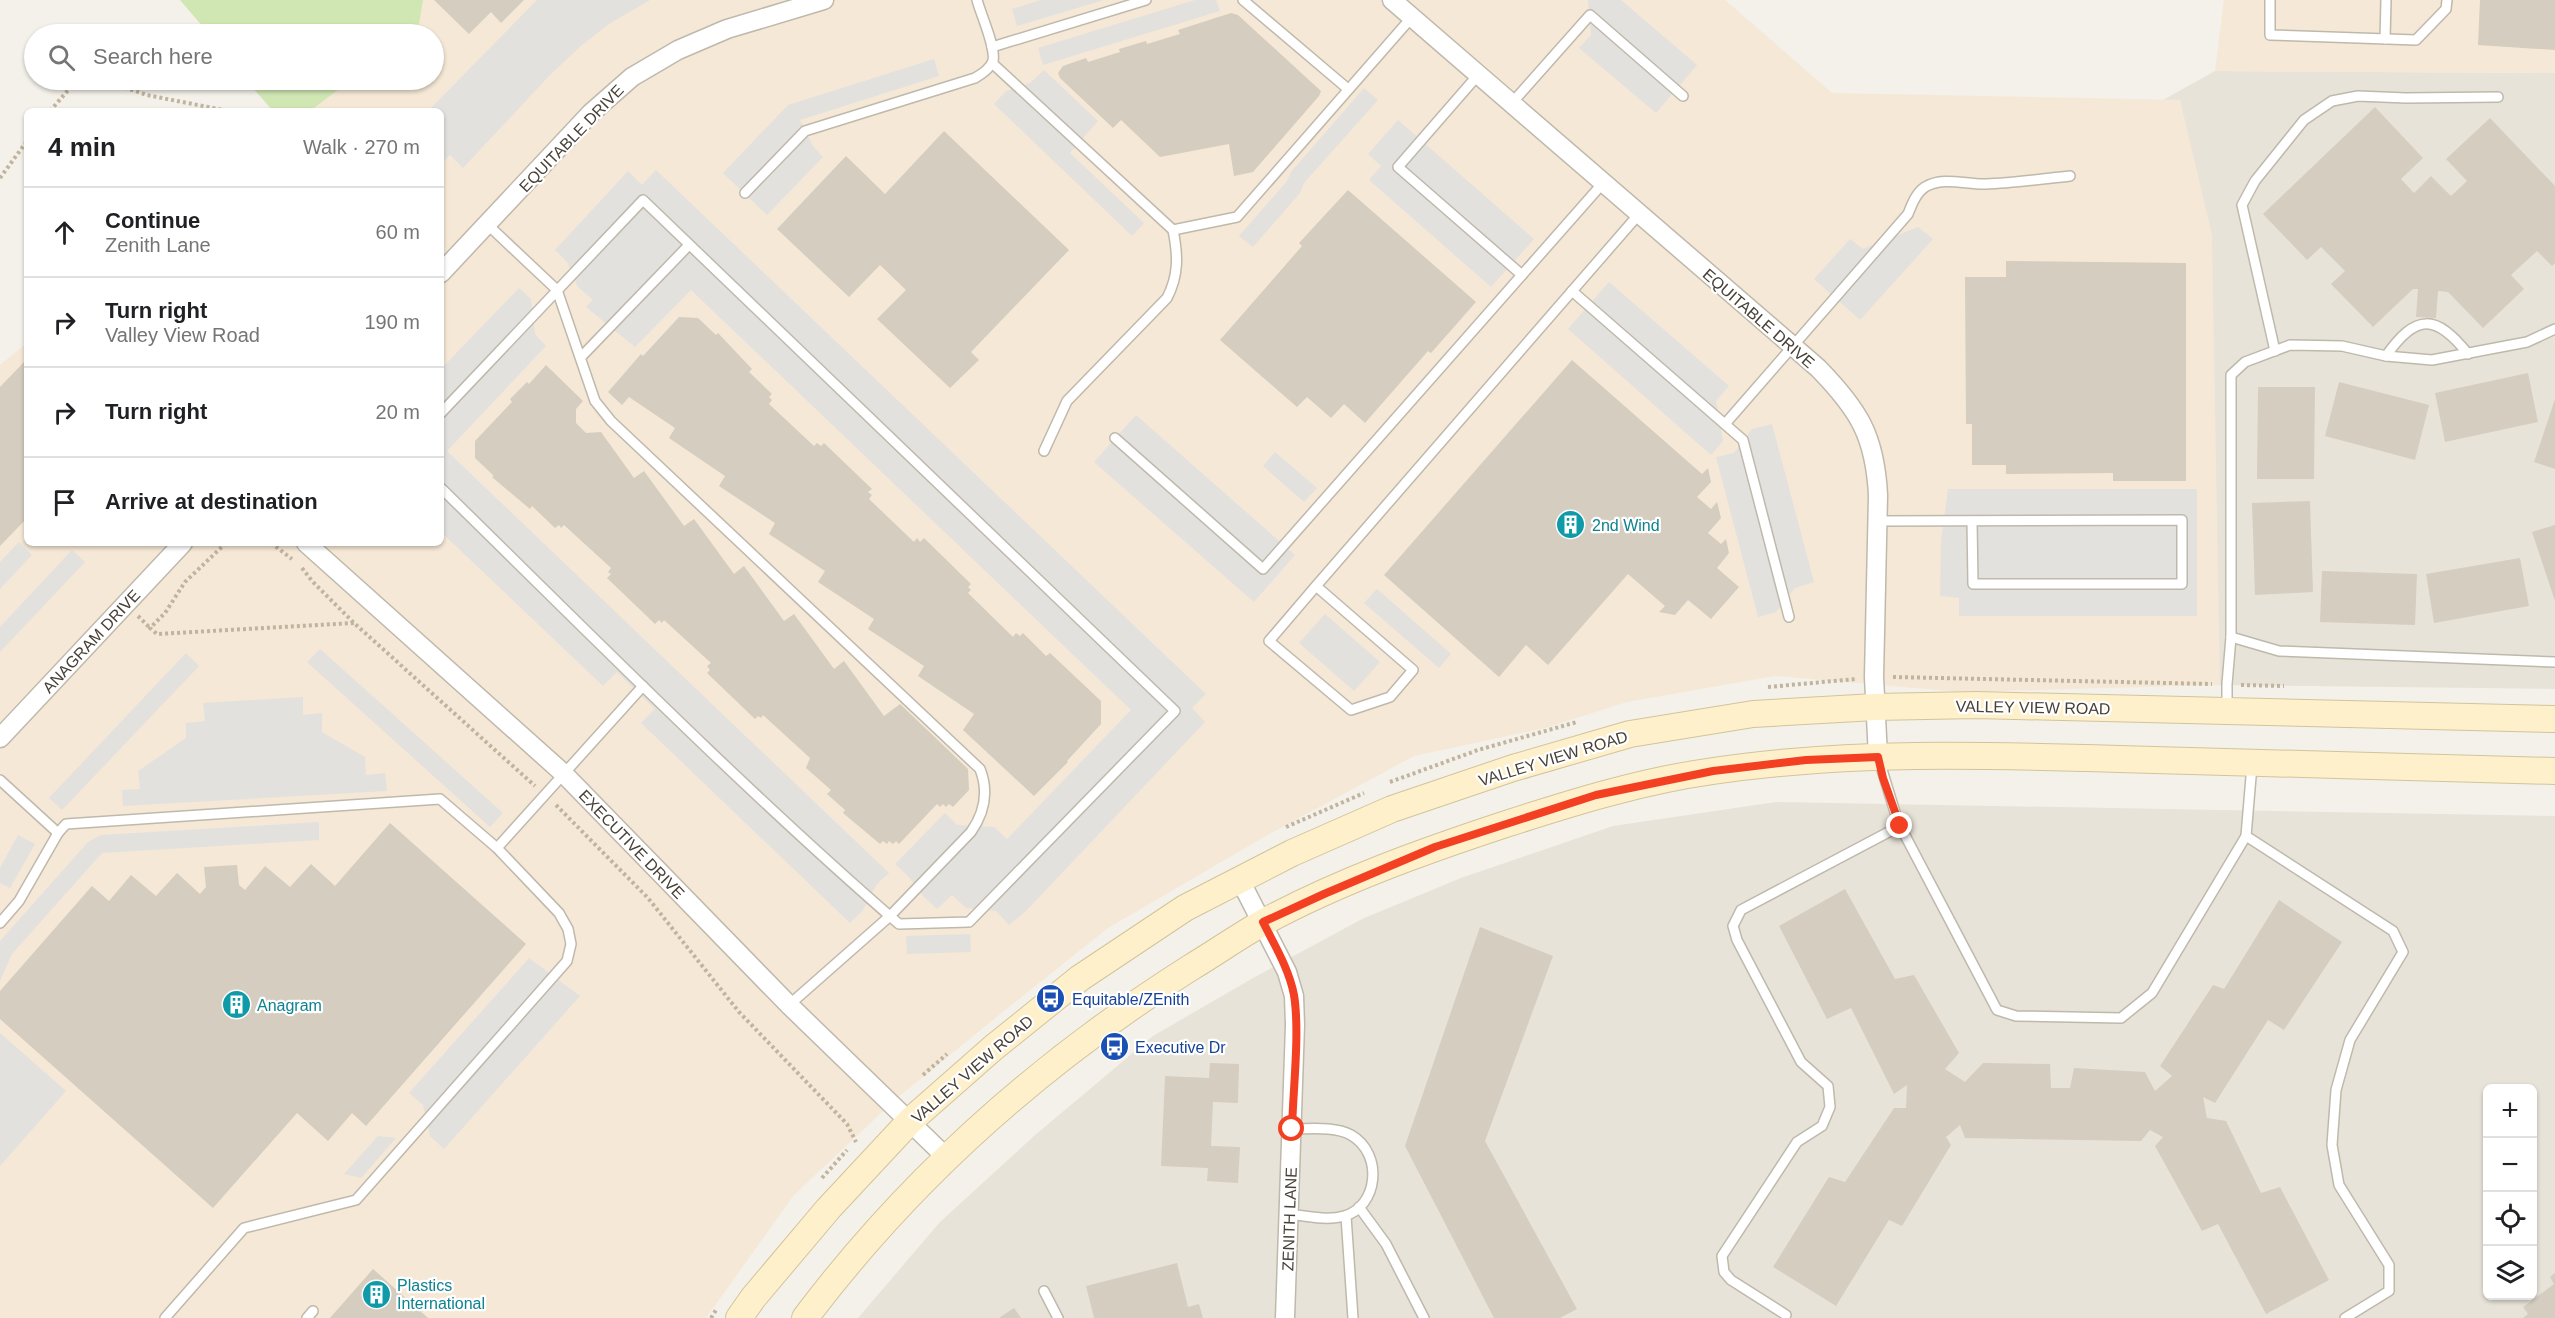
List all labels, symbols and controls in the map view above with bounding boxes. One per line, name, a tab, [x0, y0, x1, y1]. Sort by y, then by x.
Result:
search box	[24, 24, 444, 90]
icon: search	[45, 41, 78, 74]
text: Search here	[93, 44, 213, 69]
street label: EQUITABLE DRIVE	[516, 81, 627, 195]
text: 4 min	[48, 132, 116, 162]
text: Walk · 270 m	[303, 136, 420, 158]
text: Continue	[105, 208, 200, 233]
icon: ahead	[48, 216, 81, 249]
text: 60 m	[376, 221, 420, 243]
text: Zenith Lane	[105, 234, 211, 256]
street label: EQUITABLE DRIVE	[1700, 265, 1818, 371]
text: Turn right	[105, 298, 207, 323]
icon: right	[48, 306, 81, 339]
text: 190 m	[364, 311, 420, 333]
text: Valley View Road	[105, 324, 260, 346]
icon: right	[48, 396, 81, 429]
text: Turn right	[105, 399, 207, 424]
text: 20 m	[376, 401, 420, 423]
icon: arrive	[48, 486, 81, 519]
text: Arrive at destination	[105, 489, 318, 514]
building icon: 2nd Wind	[1555, 509, 1587, 541]
place label: 2nd Wind	[1592, 517, 1660, 534]
street label: ANAGRAM DRIVE	[39, 586, 143, 696]
street label: VALLEY VIEW ROAD	[1955, 698, 2111, 717]
street label: VALLEY VIEW ROAD	[1477, 728, 1630, 789]
street label: EXECUTIVE DRIVE	[575, 787, 688, 902]
route end	[1886, 812, 1912, 838]
bus stop icon: Equitable/ZEnith	[1035, 983, 1067, 1015]
building icon: Anagram	[220, 989, 252, 1021]
place label: Equitable/ZEnith	[1072, 991, 1189, 1008]
place label: Anagram	[257, 997, 322, 1014]
street label: VALLEY VIEW ROAD	[908, 1012, 1036, 1127]
bus stop icon: Executive Dr	[1098, 1031, 1130, 1063]
place label: Executive Dr	[1135, 1039, 1226, 1056]
map controls	[2483, 1084, 2537, 1300]
button: +	[2483, 1084, 2537, 1138]
route start	[1278, 1115, 1304, 1141]
button: −	[2483, 1138, 2537, 1192]
street label: ZENITH LANE	[1279, 1167, 1300, 1271]
button: locate	[2483, 1192, 2537, 1246]
button: layers	[2483, 1246, 2537, 1300]
place label: Plastics International	[397, 1277, 485, 1312]
building icon: Plastics International	[360, 1278, 392, 1310]

